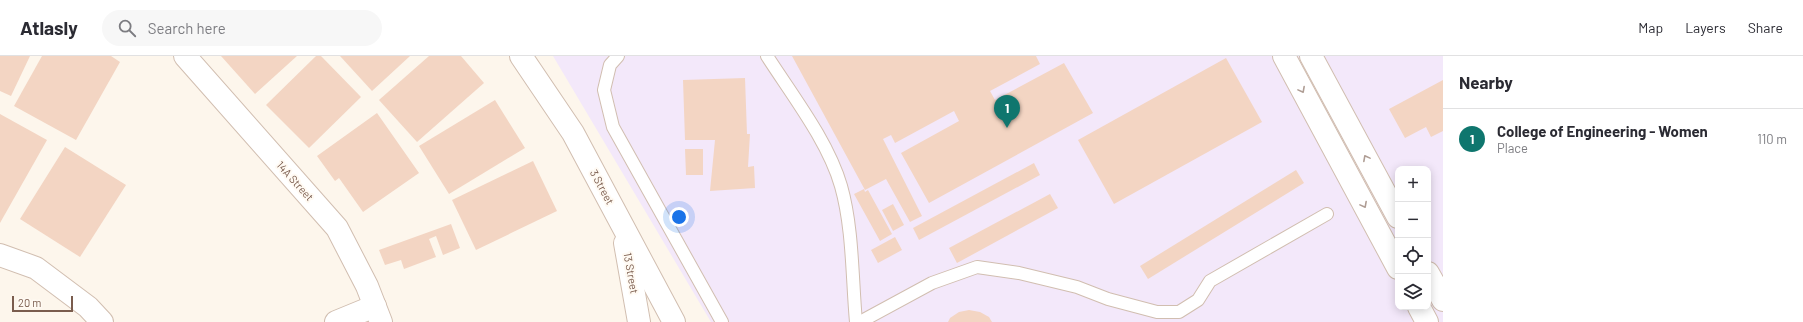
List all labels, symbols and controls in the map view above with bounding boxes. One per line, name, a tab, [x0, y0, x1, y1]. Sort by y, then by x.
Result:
search box	[102, 10, 382, 46]
text: Atlasly	[20, 16, 78, 39]
icon: search	[116, 17, 138, 39]
text: Search here	[148, 19, 226, 37]
text: Map	[1638, 19, 1663, 36]
text: Layers	[1685, 19, 1726, 36]
text: Share	[1748, 19, 1783, 36]
text: Nearby	[1459, 72, 1513, 92]
one-way arrow	[1298, 86, 1305, 94]
pin: 1	[994, 95, 1020, 128]
text: College of Engineering - Women	[1497, 122, 1708, 140]
text: 1	[1470, 131, 1474, 147]
text: 110 m	[1757, 131, 1787, 147]
text: Place	[1497, 140, 1528, 156]
one-way arrow	[1363, 155, 1371, 163]
street label: 14A Street	[274, 158, 317, 203]
map controls	[1395, 166, 1431, 310]
button: +	[1395, 166, 1431, 202]
street label: 3 Street	[588, 167, 617, 207]
one-way arrow	[1359, 201, 1367, 208]
button: −	[1395, 202, 1431, 238]
your location	[669, 207, 689, 227]
button: locate	[1395, 238, 1431, 274]
street label: 13 Street	[621, 251, 642, 295]
button: layers	[1395, 274, 1431, 310]
scale bar	[12, 294, 73, 313]
text: 20 m	[18, 296, 41, 309]

